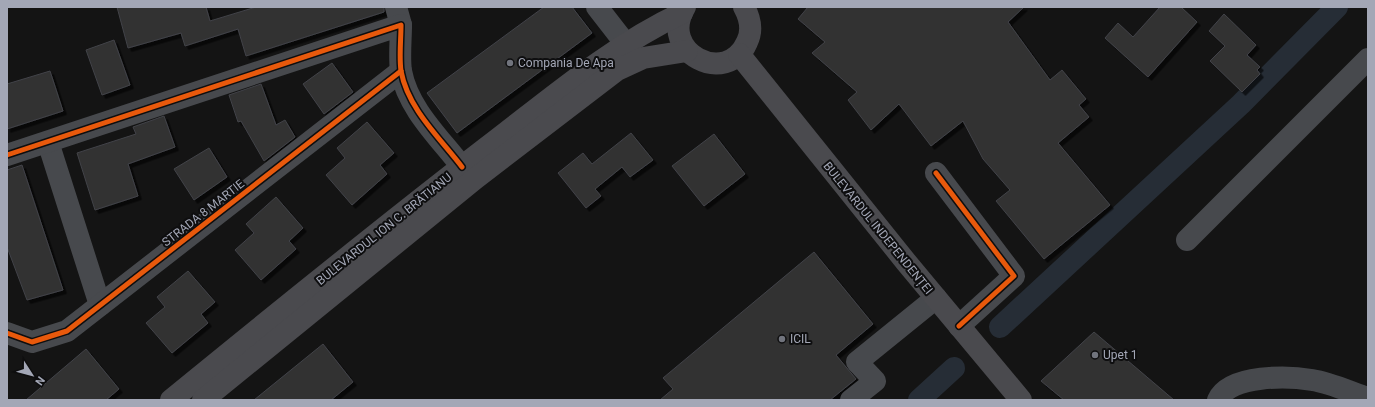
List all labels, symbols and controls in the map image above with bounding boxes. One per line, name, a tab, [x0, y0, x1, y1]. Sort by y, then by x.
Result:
place label: Compania De Apa	[518, 56, 614, 70]
marker: Compania De Apa	[505, 58, 515, 68]
street label: BULEVARDUL INDEPENDENȚEI	[820, 159, 936, 297]
street label: BULEVARDUL ION C. BRĂTIANU	[313, 169, 454, 288]
street label: STRADA 8 MARTIE	[159, 176, 247, 249]
place label: ICIL	[790, 332, 811, 346]
marker: ICIL	[777, 334, 787, 344]
place label: Upet 1	[1103, 348, 1138, 362]
marker: Upet 1	[1090, 350, 1100, 360]
north arrow	[12, 355, 52, 395]
text: N	[32, 374, 47, 388]

